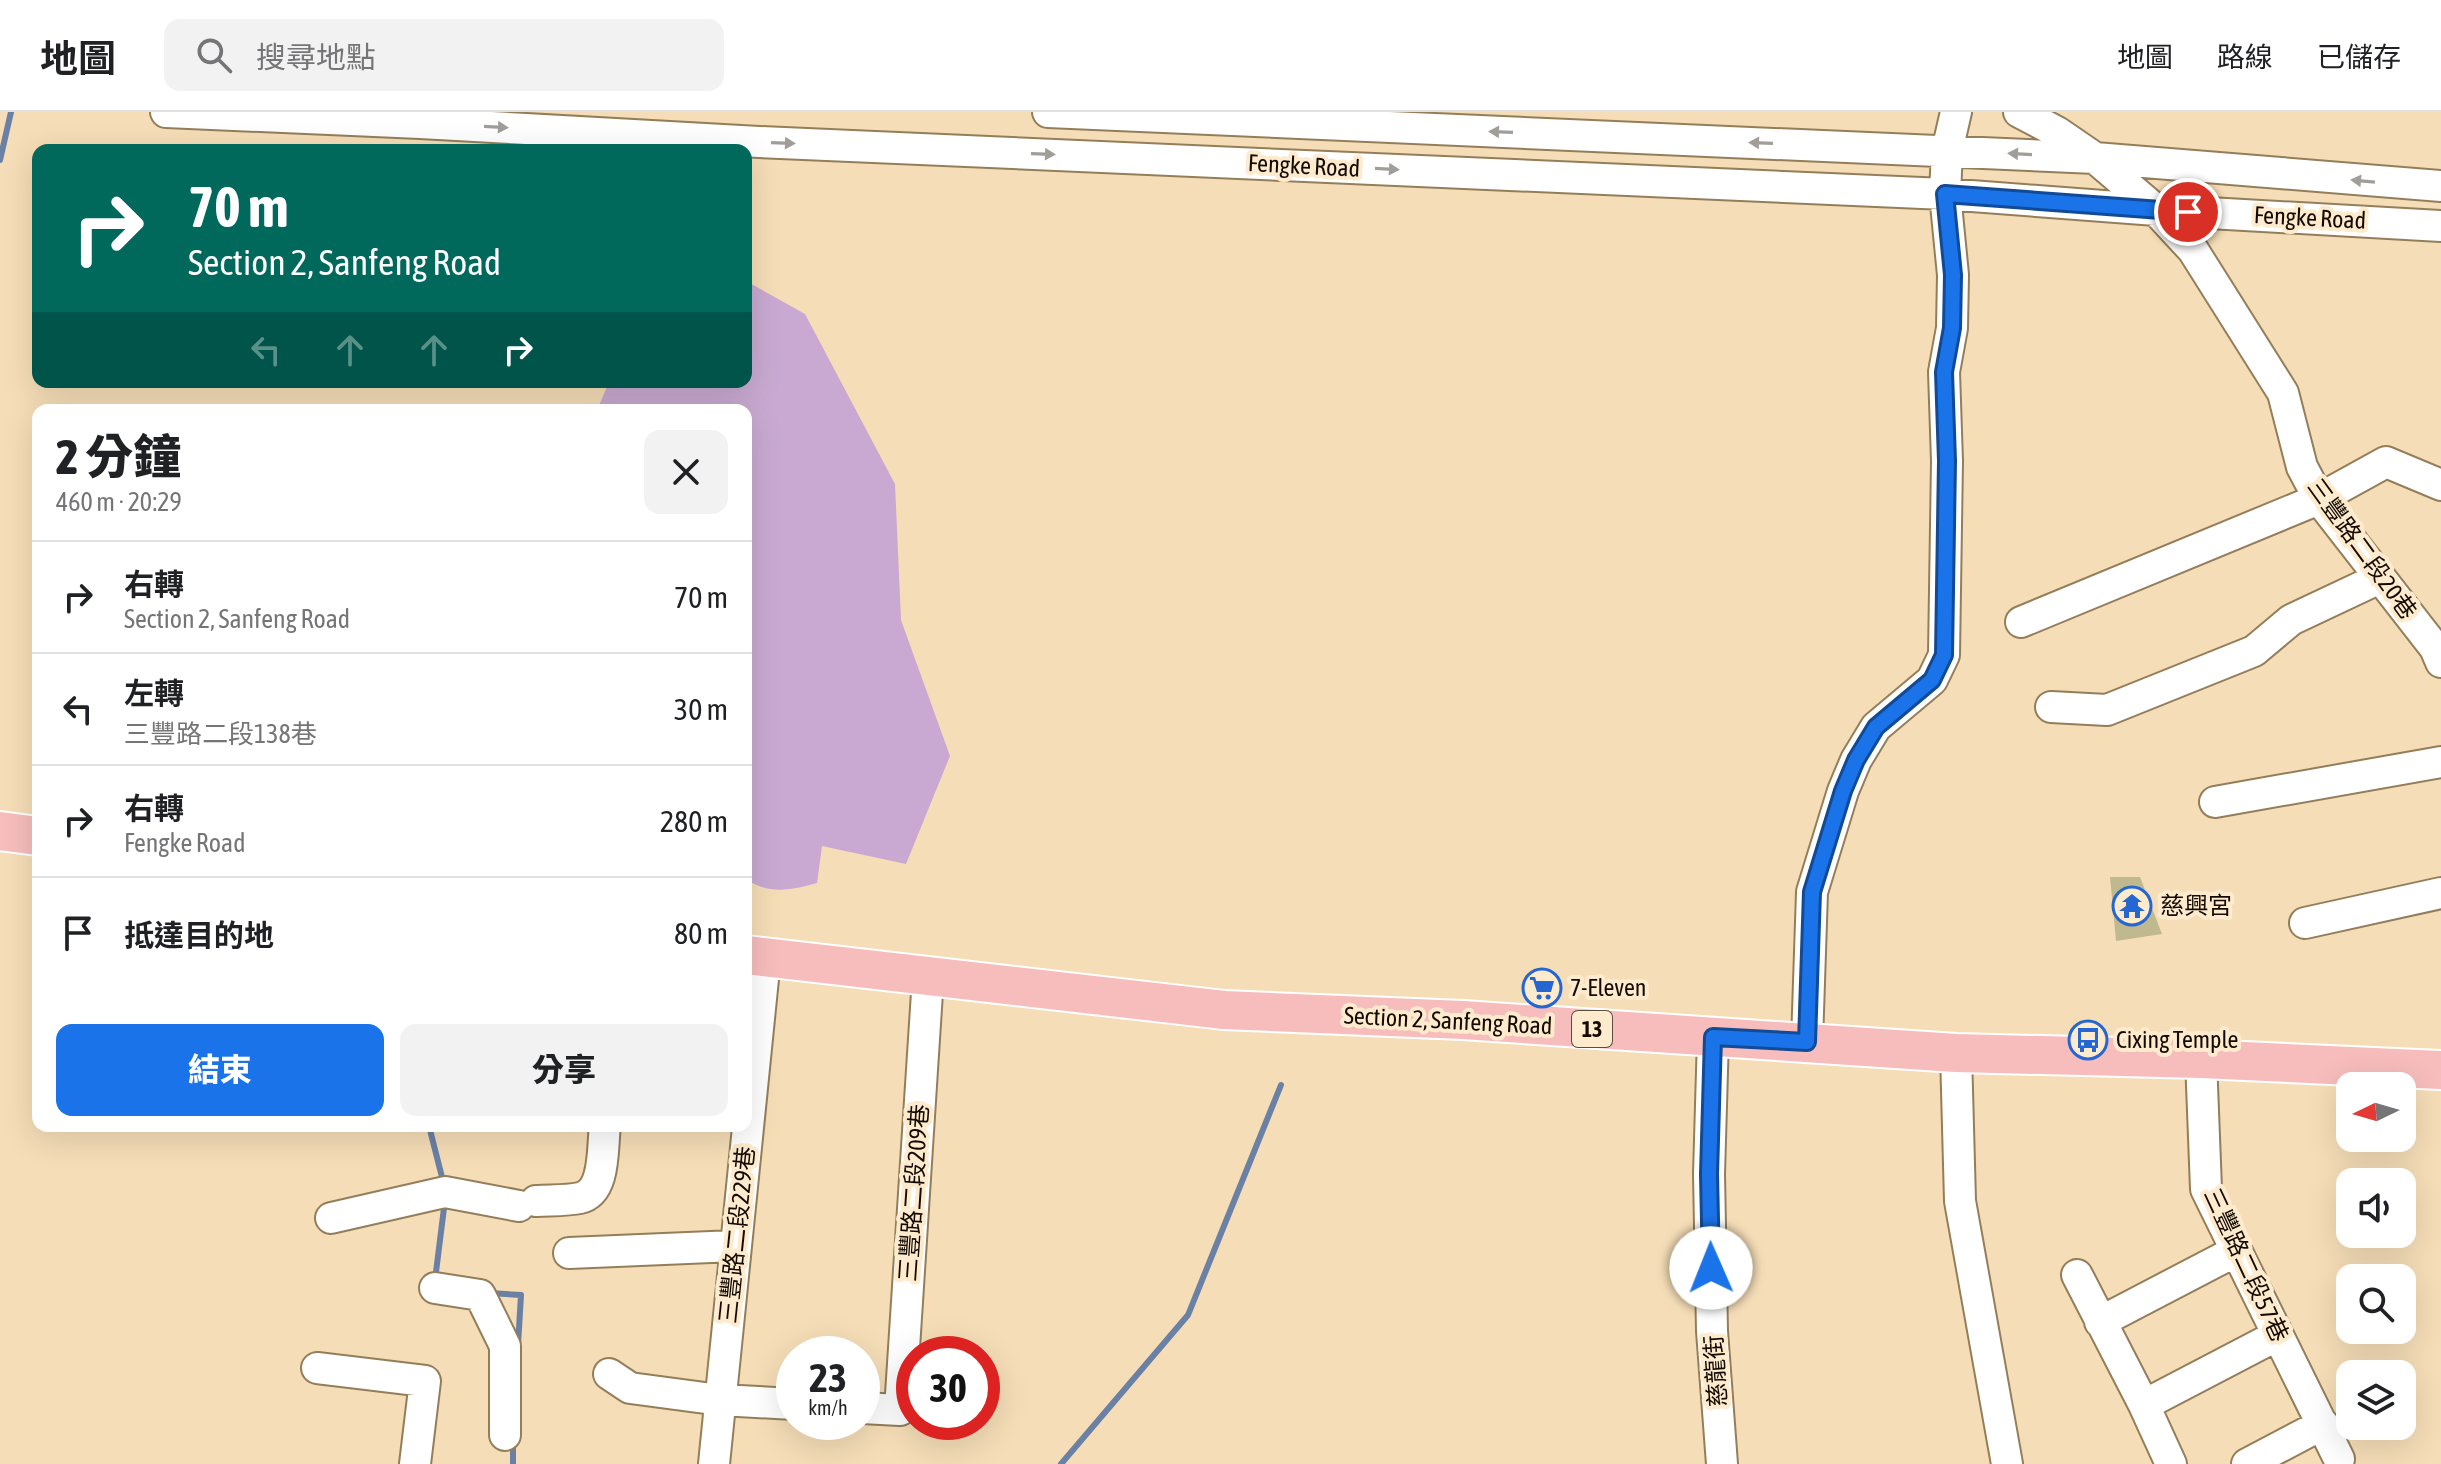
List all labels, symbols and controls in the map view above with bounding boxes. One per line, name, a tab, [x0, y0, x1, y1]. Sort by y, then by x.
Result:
search box	[164, 19, 724, 91]
icon: search	[192, 33, 236, 77]
text: 地圖	[40, 37, 116, 80]
text: 搜尋地點	[256, 40, 376, 74]
text: 地圖	[2117, 41, 2173, 73]
text: 路線	[2217, 41, 2273, 73]
text: 已儲存	[2317, 41, 2401, 73]
one-way arrow	[484, 121, 509, 134]
one-way arrow	[1488, 125, 1513, 138]
one-way arrow	[771, 136, 796, 149]
one-way arrow	[1748, 136, 1773, 149]
one-way arrow	[1031, 148, 1056, 161]
one-way arrow	[2007, 148, 2032, 161]
street label: Fengke Road	[1247, 149, 1361, 182]
one-way arrow	[1375, 163, 1400, 176]
one-way arrow	[2350, 174, 2375, 187]
text: 70 m	[188, 175, 289, 239]
icon: right	[56, 176, 160, 280]
pin	[2154, 178, 2222, 246]
icon: arrive	[2166, 190, 2210, 234]
street label: Fengke Road	[2253, 201, 2367, 234]
text: Section 2, Sanfeng Road	[188, 241, 501, 283]
icon: left	[244, 328, 288, 372]
icon: ahead	[328, 328, 372, 372]
icon: ahead	[412, 328, 456, 372]
icon: right	[496, 328, 540, 372]
text: 2 分鐘	[56, 429, 181, 484]
button: close	[644, 430, 728, 514]
street label: 三豐路二段20巷	[2303, 473, 2422, 624]
text: 460 m · 20:29	[56, 487, 182, 517]
text: 右轉	[124, 567, 184, 601]
icon: right	[56, 575, 100, 619]
text: 70 m	[674, 580, 728, 614]
text: Section 2, Sanfeng Road	[124, 604, 350, 634]
text: 左轉	[124, 676, 184, 710]
icon: left	[56, 687, 100, 731]
text: 30 m	[674, 692, 728, 726]
text: 三豐路二段138巷	[124, 719, 317, 749]
text: 右轉	[124, 791, 184, 825]
icon: right	[56, 799, 100, 843]
text: 280 m	[660, 804, 728, 838]
text: Fengke Road	[124, 828, 245, 858]
temple icon: 慈興宮	[2111, 885, 2153, 927]
place label: 慈興宮	[2160, 892, 2232, 919]
icon: arrive	[56, 911, 100, 955]
text: 80 m	[674, 916, 728, 950]
text: 抵達目的地	[124, 918, 274, 952]
supermarket icon: 7-Eleven	[1521, 967, 1563, 1009]
place label: 7-Eleven	[1570, 974, 1646, 1001]
street label: Section 2, Sanfeng Road	[1343, 1002, 1553, 1039]
road number: 13	[1572, 1011, 1612, 1047]
bus stop icon: Cixing Temple	[2067, 1019, 2109, 1061]
button: 結束	[56, 1024, 384, 1116]
button: 分享	[400, 1024, 728, 1116]
place label: Cixing Temple	[2116, 1026, 2238, 1053]
north arrow	[2336, 1072, 2416, 1152]
map controls	[2336, 1072, 2416, 1440]
street label: 三豐路二段209巷	[894, 1103, 933, 1283]
street label: 三豐路二段229巷	[714, 1145, 759, 1325]
button: sound	[2336, 1168, 2416, 1248]
street label: 三豐路二段57巷	[2199, 1184, 2294, 1346]
position arrow	[1669, 1226, 1753, 1310]
button: search	[2336, 1264, 2416, 1344]
street label: 慈龍街	[1700, 1334, 1731, 1408]
speed limit sign: 30	[896, 1336, 1000, 1440]
text: 23	[809, 1355, 847, 1400]
button: layers	[2336, 1360, 2416, 1440]
text: km/h	[808, 1396, 848, 1419]

